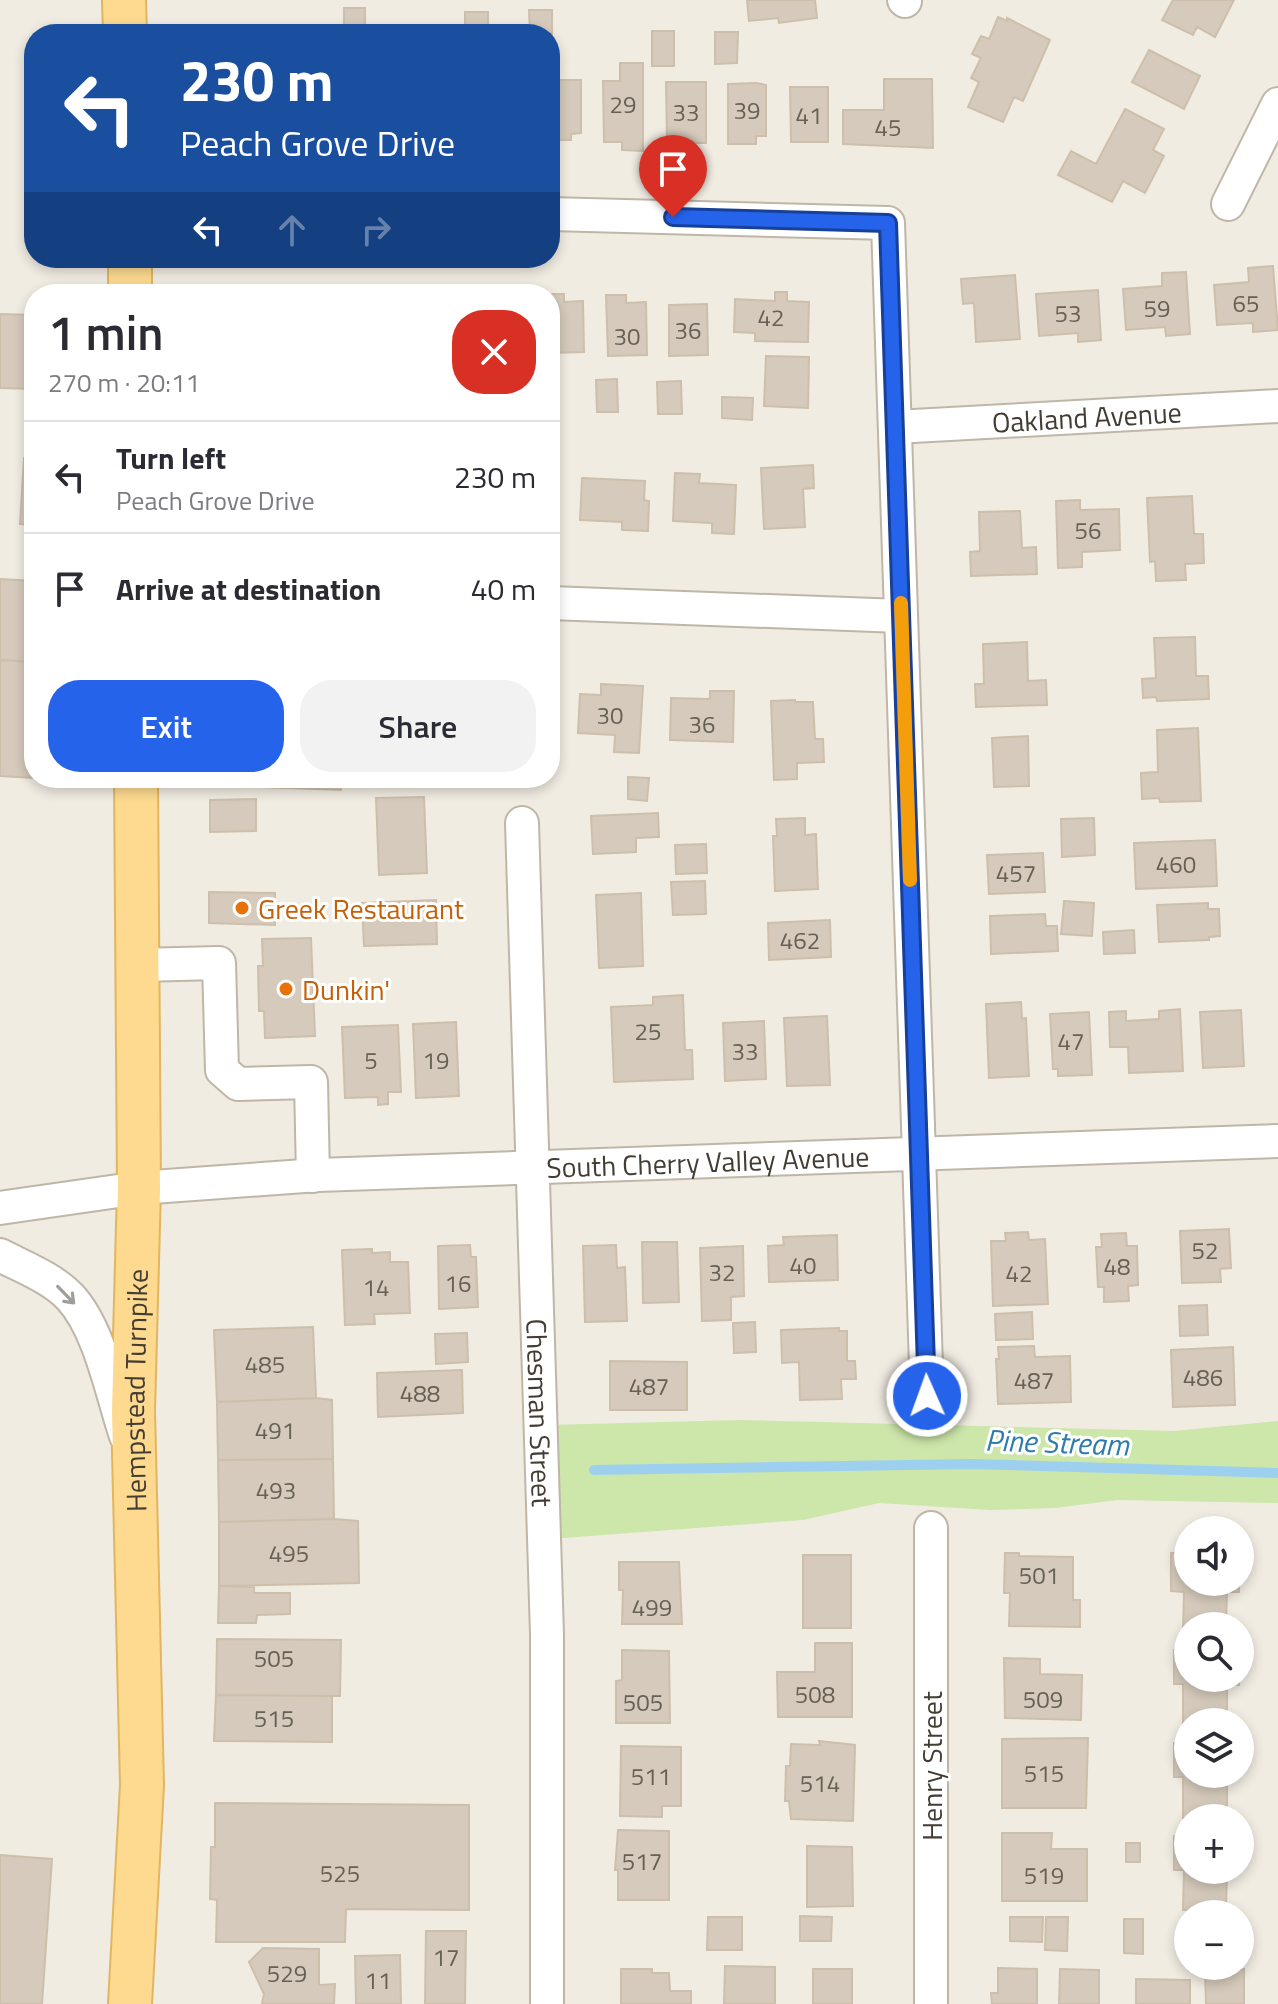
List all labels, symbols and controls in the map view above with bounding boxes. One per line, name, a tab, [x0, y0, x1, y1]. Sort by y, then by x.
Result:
text: 230 m	[180, 38, 333, 123]
icon: left	[48, 56, 152, 160]
house number: 29	[610, 86, 636, 122]
house number: 39	[734, 92, 760, 128]
house number: 33	[673, 94, 699, 130]
house number: 41	[796, 97, 822, 133]
house number: 45	[875, 109, 901, 145]
text: Peach Grove Drive	[180, 115, 455, 170]
pin	[639, 135, 707, 217]
icon: arrive	[651, 147, 695, 191]
icon: left	[186, 208, 230, 252]
icon: ahead	[270, 208, 314, 252]
icon: right	[354, 208, 398, 252]
house number: 65	[1233, 285, 1259, 321]
house number: 59	[1144, 290, 1170, 326]
house number: 53	[1055, 295, 1081, 331]
text: 1 min	[48, 296, 163, 369]
house number: 42	[758, 299, 784, 335]
button: close	[452, 310, 536, 394]
house number: 36	[675, 312, 701, 348]
house number: 30	[614, 318, 640, 354]
text: 270 m · 20:11	[48, 363, 200, 402]
street label: Oakland Avenue	[991, 390, 1183, 443]
text: Turn left	[116, 435, 226, 481]
text: 230 m	[454, 454, 536, 500]
icon: left	[48, 455, 92, 499]
text: Peach Grove Drive	[116, 481, 315, 520]
house number: 56	[1075, 512, 1101, 548]
text: Arrive at destination	[116, 566, 381, 612]
text: 40 m	[471, 566, 536, 612]
icon: arrive	[48, 567, 92, 611]
button: Exit	[48, 680, 284, 772]
button: Share	[300, 680, 536, 772]
house number: 30	[597, 697, 623, 733]
house number: 36	[689, 706, 715, 742]
house number: 460	[1156, 846, 1196, 882]
house number: 457	[996, 855, 1036, 891]
place label: Greek Restaurant	[258, 887, 464, 930]
marker: Greek Restaurant	[233, 899, 251, 917]
house number: 462	[780, 922, 820, 958]
place label: Dunkin'	[302, 968, 390, 1011]
marker: Dunkin'	[277, 980, 295, 998]
house number: 25	[635, 1013, 661, 1049]
house number: 47	[1058, 1023, 1084, 1059]
house number: 33	[732, 1033, 758, 1069]
house number: 5	[364, 1042, 378, 1078]
house number: 19	[423, 1042, 449, 1078]
street label: South Cherry Valley Avenue	[546, 1134, 870, 1188]
house number: 52	[1192, 1232, 1218, 1268]
house number: 40	[790, 1247, 816, 1283]
house number: 48	[1104, 1248, 1130, 1284]
house number: 32	[709, 1254, 735, 1290]
house number: 42	[1006, 1255, 1032, 1291]
house number: 16	[445, 1265, 471, 1301]
street label: Hempstead Turnpike	[111, 1268, 158, 1512]
house number: 14	[363, 1269, 389, 1305]
one-way arrow	[57, 1285, 76, 1305]
street label: Chesman Street	[516, 1318, 565, 1508]
house number: 485	[245, 1346, 285, 1382]
position arrow	[885, 1354, 969, 1438]
house number: 486	[1183, 1359, 1223, 1395]
house number: 487	[1014, 1362, 1054, 1398]
house number: 487	[629, 1368, 669, 1404]
house number: 488	[400, 1375, 440, 1411]
house number: 491	[255, 1412, 295, 1448]
water label: Pine Stream	[984, 1417, 1130, 1468]
house number: 493	[256, 1472, 296, 1508]
map controls	[1174, 1516, 1254, 1980]
button: sound	[1174, 1516, 1254, 1596]
house number: 495	[269, 1535, 309, 1571]
house number: 501	[1019, 1557, 1059, 1593]
house number: 499	[632, 1589, 672, 1625]
button: search	[1174, 1612, 1254, 1692]
house number: 505	[254, 1640, 294, 1676]
house number: 508	[795, 1676, 835, 1712]
house number: 509	[1023, 1681, 1063, 1717]
house number: 505	[623, 1684, 663, 1720]
street label: Henry Street	[910, 1691, 953, 1841]
house number: 515	[254, 1700, 294, 1736]
button: layers	[1174, 1708, 1254, 1788]
house number: 515	[1024, 1755, 1064, 1791]
house number: 511	[631, 1758, 671, 1794]
house number: 514	[800, 1765, 840, 1801]
button: +	[1174, 1804, 1254, 1884]
house number: 517	[622, 1843, 662, 1879]
house number: 525	[320, 1855, 360, 1891]
house number: 519	[1024, 1857, 1064, 1893]
button: −	[1174, 1900, 1254, 1980]
house number: 17	[433, 1939, 459, 1975]
house number: 529	[267, 1955, 307, 1991]
house number: 11	[365, 1962, 391, 1998]

